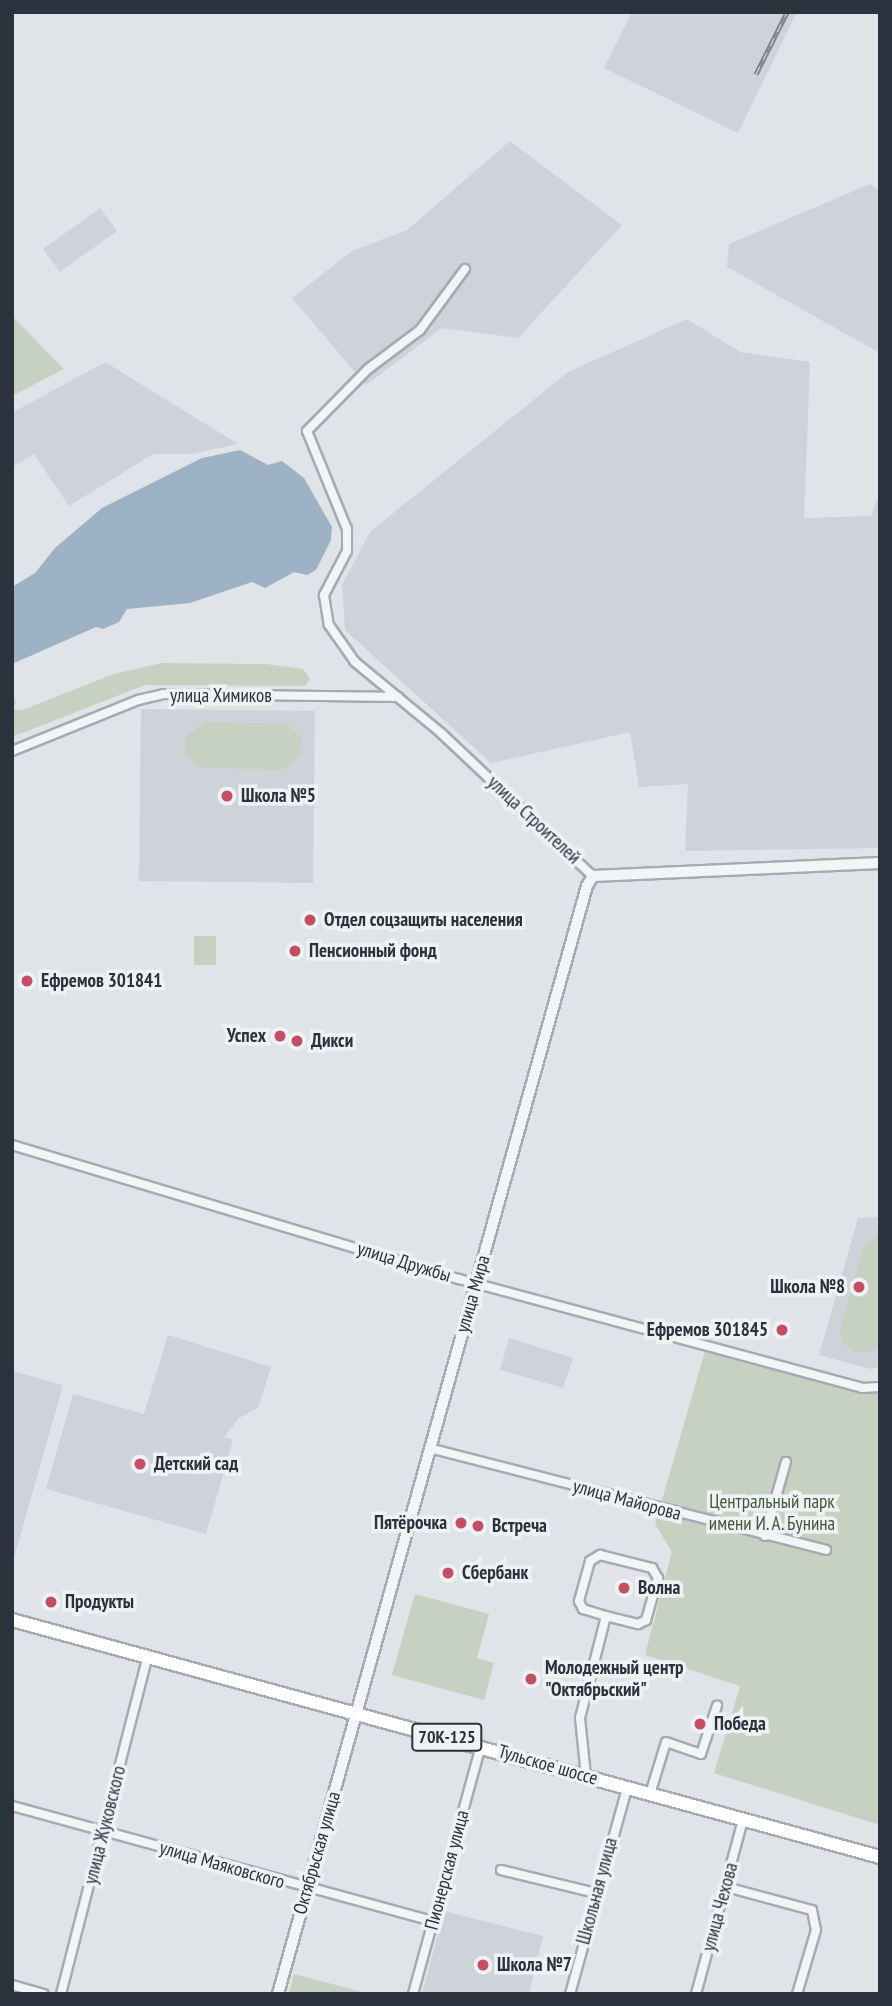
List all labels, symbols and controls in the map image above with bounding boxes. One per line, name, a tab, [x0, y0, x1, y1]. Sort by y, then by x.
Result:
street label: улица Химиков	[170, 685, 272, 707]
street label: улица Строителей	[483, 771, 585, 869]
place label: Школа №5	[241, 785, 316, 807]
marker: Школа №5	[219, 788, 235, 804]
place label: Отдел соцзащиты населения	[324, 909, 523, 931]
marker: Отдел соцзащиты населения	[302, 912, 318, 928]
place label: Пенсионный фонд	[309, 940, 437, 962]
marker: Пенсионный фонд	[287, 943, 303, 959]
place label: Ефремов 301841	[41, 970, 162, 992]
marker: Ефремов 301841	[19, 973, 35, 989]
place label: Успех	[227, 1025, 266, 1047]
marker: Успех	[272, 1028, 288, 1044]
place label: Дикси	[311, 1030, 353, 1052]
marker: Дикси	[289, 1033, 305, 1049]
street label: улица Дружбы	[354, 1237, 454, 1287]
street label: улица Мира	[451, 1253, 495, 1335]
place label: Школа №8	[770, 1276, 845, 1298]
marker: Школа №8	[851, 1279, 867, 1295]
place label: Ефремов 301845	[647, 1319, 768, 1341]
marker: Ефремов 301845	[774, 1322, 790, 1338]
place label: Детский сад	[154, 1453, 238, 1475]
marker: Детский сад	[132, 1456, 148, 1472]
street label: улица Майорова	[570, 1475, 684, 1525]
park label: Центральный парк имени И. А. Бунина	[707, 1491, 837, 1535]
place label: Пятёрочка	[374, 1512, 447, 1534]
marker: Пятёрочка	[453, 1515, 469, 1531]
place label: Встреча	[492, 1515, 547, 1537]
marker: Встреча	[470, 1518, 486, 1534]
place label: Сбербанк	[462, 1562, 528, 1584]
marker: Сбербанк	[440, 1565, 456, 1581]
place label: Волна	[638, 1577, 680, 1599]
marker: Волна	[616, 1580, 632, 1596]
place label: Продукты	[65, 1591, 134, 1613]
marker: Продукты	[43, 1594, 59, 1610]
place label: Молодежный центр "Октябрьский"	[545, 1657, 683, 1701]
marker: Молодежный центр "Октябрьский"	[523, 1671, 539, 1687]
place label: Победа	[714, 1713, 766, 1735]
marker: Победа	[692, 1716, 708, 1732]
road number: 70К-125	[410, 1722, 484, 1752]
street label: Тульское шоссе	[496, 1740, 600, 1790]
street label: улица Жуковского	[79, 1763, 131, 1887]
street label: Октябрьская улица	[289, 1789, 345, 1917]
street label: Пионерская улица	[420, 1808, 474, 1932]
street label: Школьная улица	[572, 1835, 622, 1947]
street label: улица Маяковского	[157, 1836, 287, 1894]
street label: улица Чехова	[697, 1860, 743, 1954]
place label: Школа №7	[497, 1954, 572, 1976]
marker: Школа №7	[475, 1957, 491, 1973]

